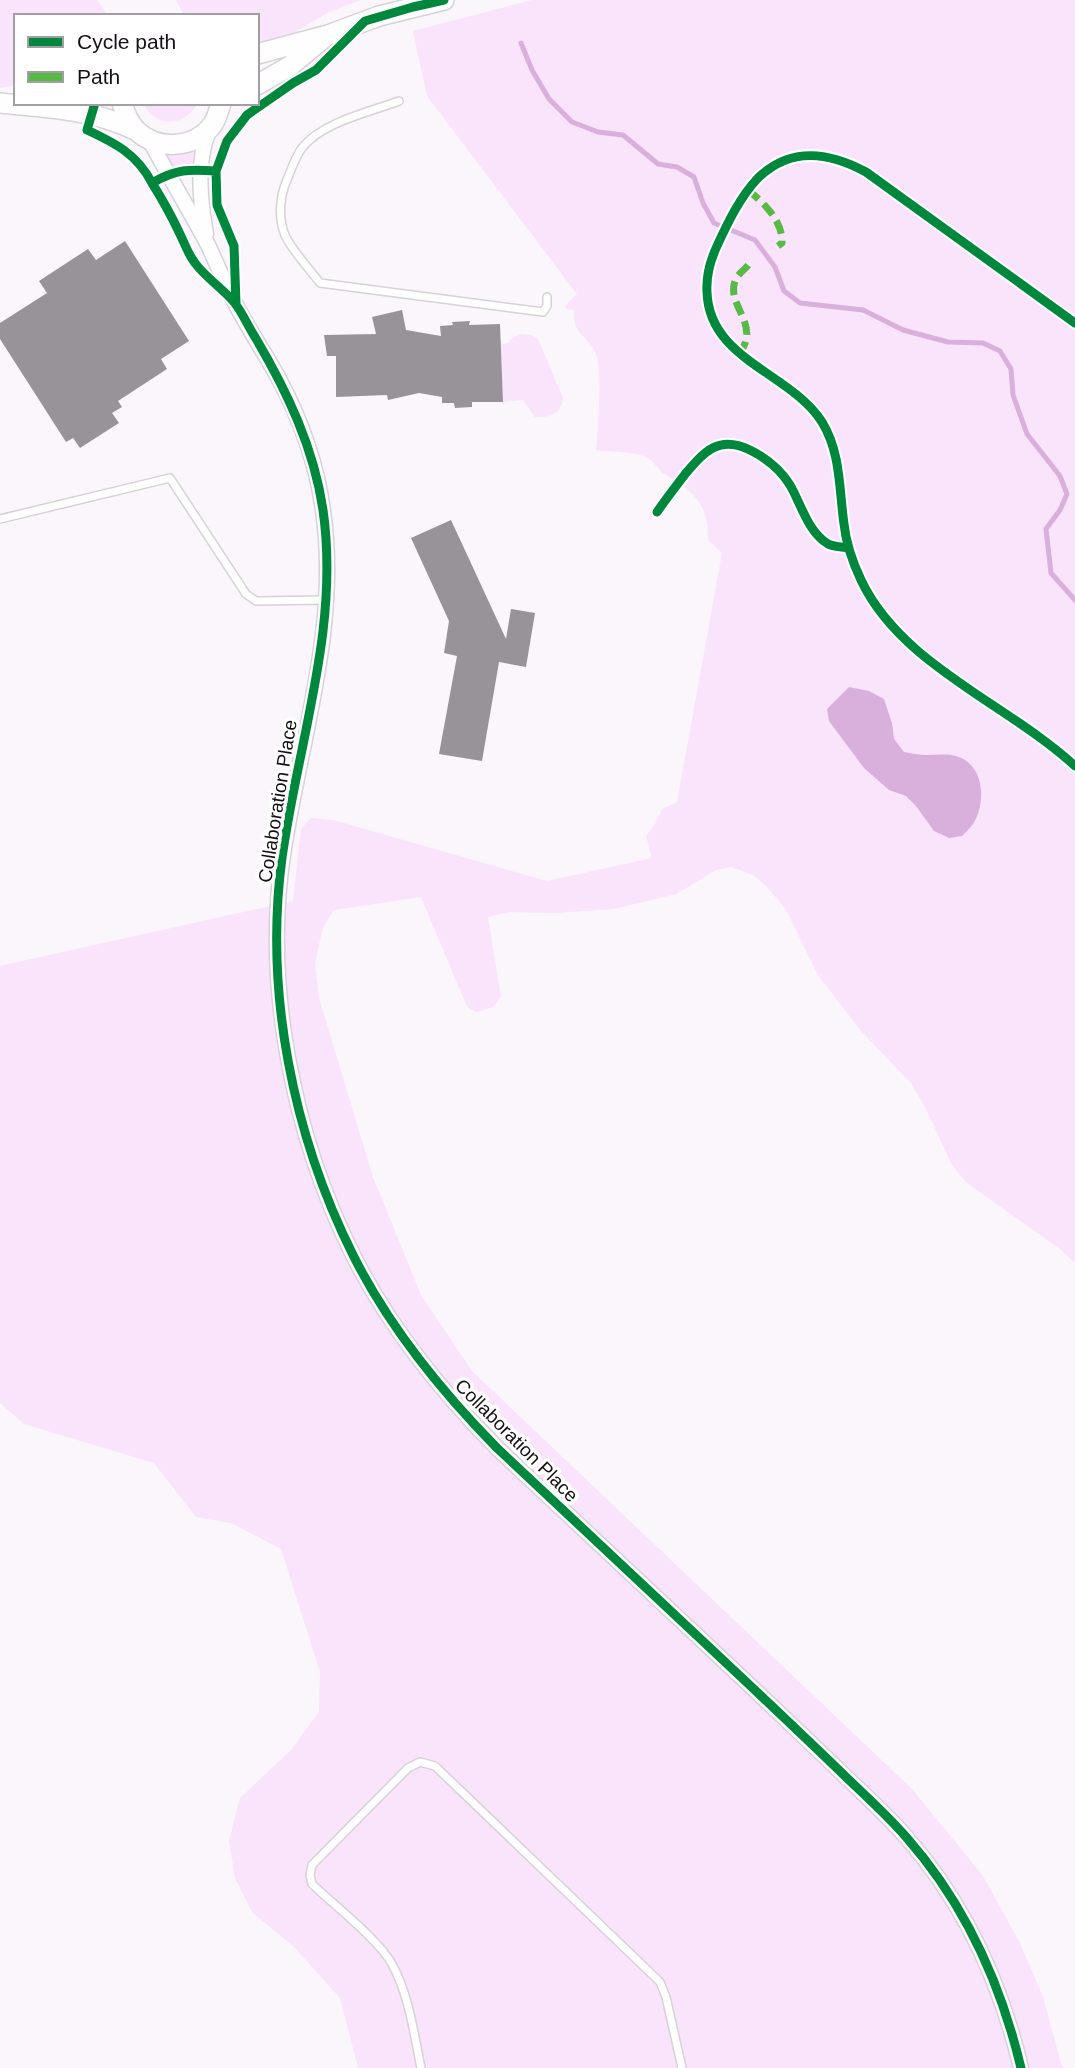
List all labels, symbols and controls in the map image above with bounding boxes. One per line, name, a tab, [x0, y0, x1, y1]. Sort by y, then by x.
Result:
legend	[14, 14, 259, 105]
text: Cycle path	[77, 30, 176, 53]
text: Path	[77, 65, 120, 88]
street label: Collaboration Place	[254, 718, 301, 884]
street label: Collaboration Place	[451, 1375, 582, 1506]

